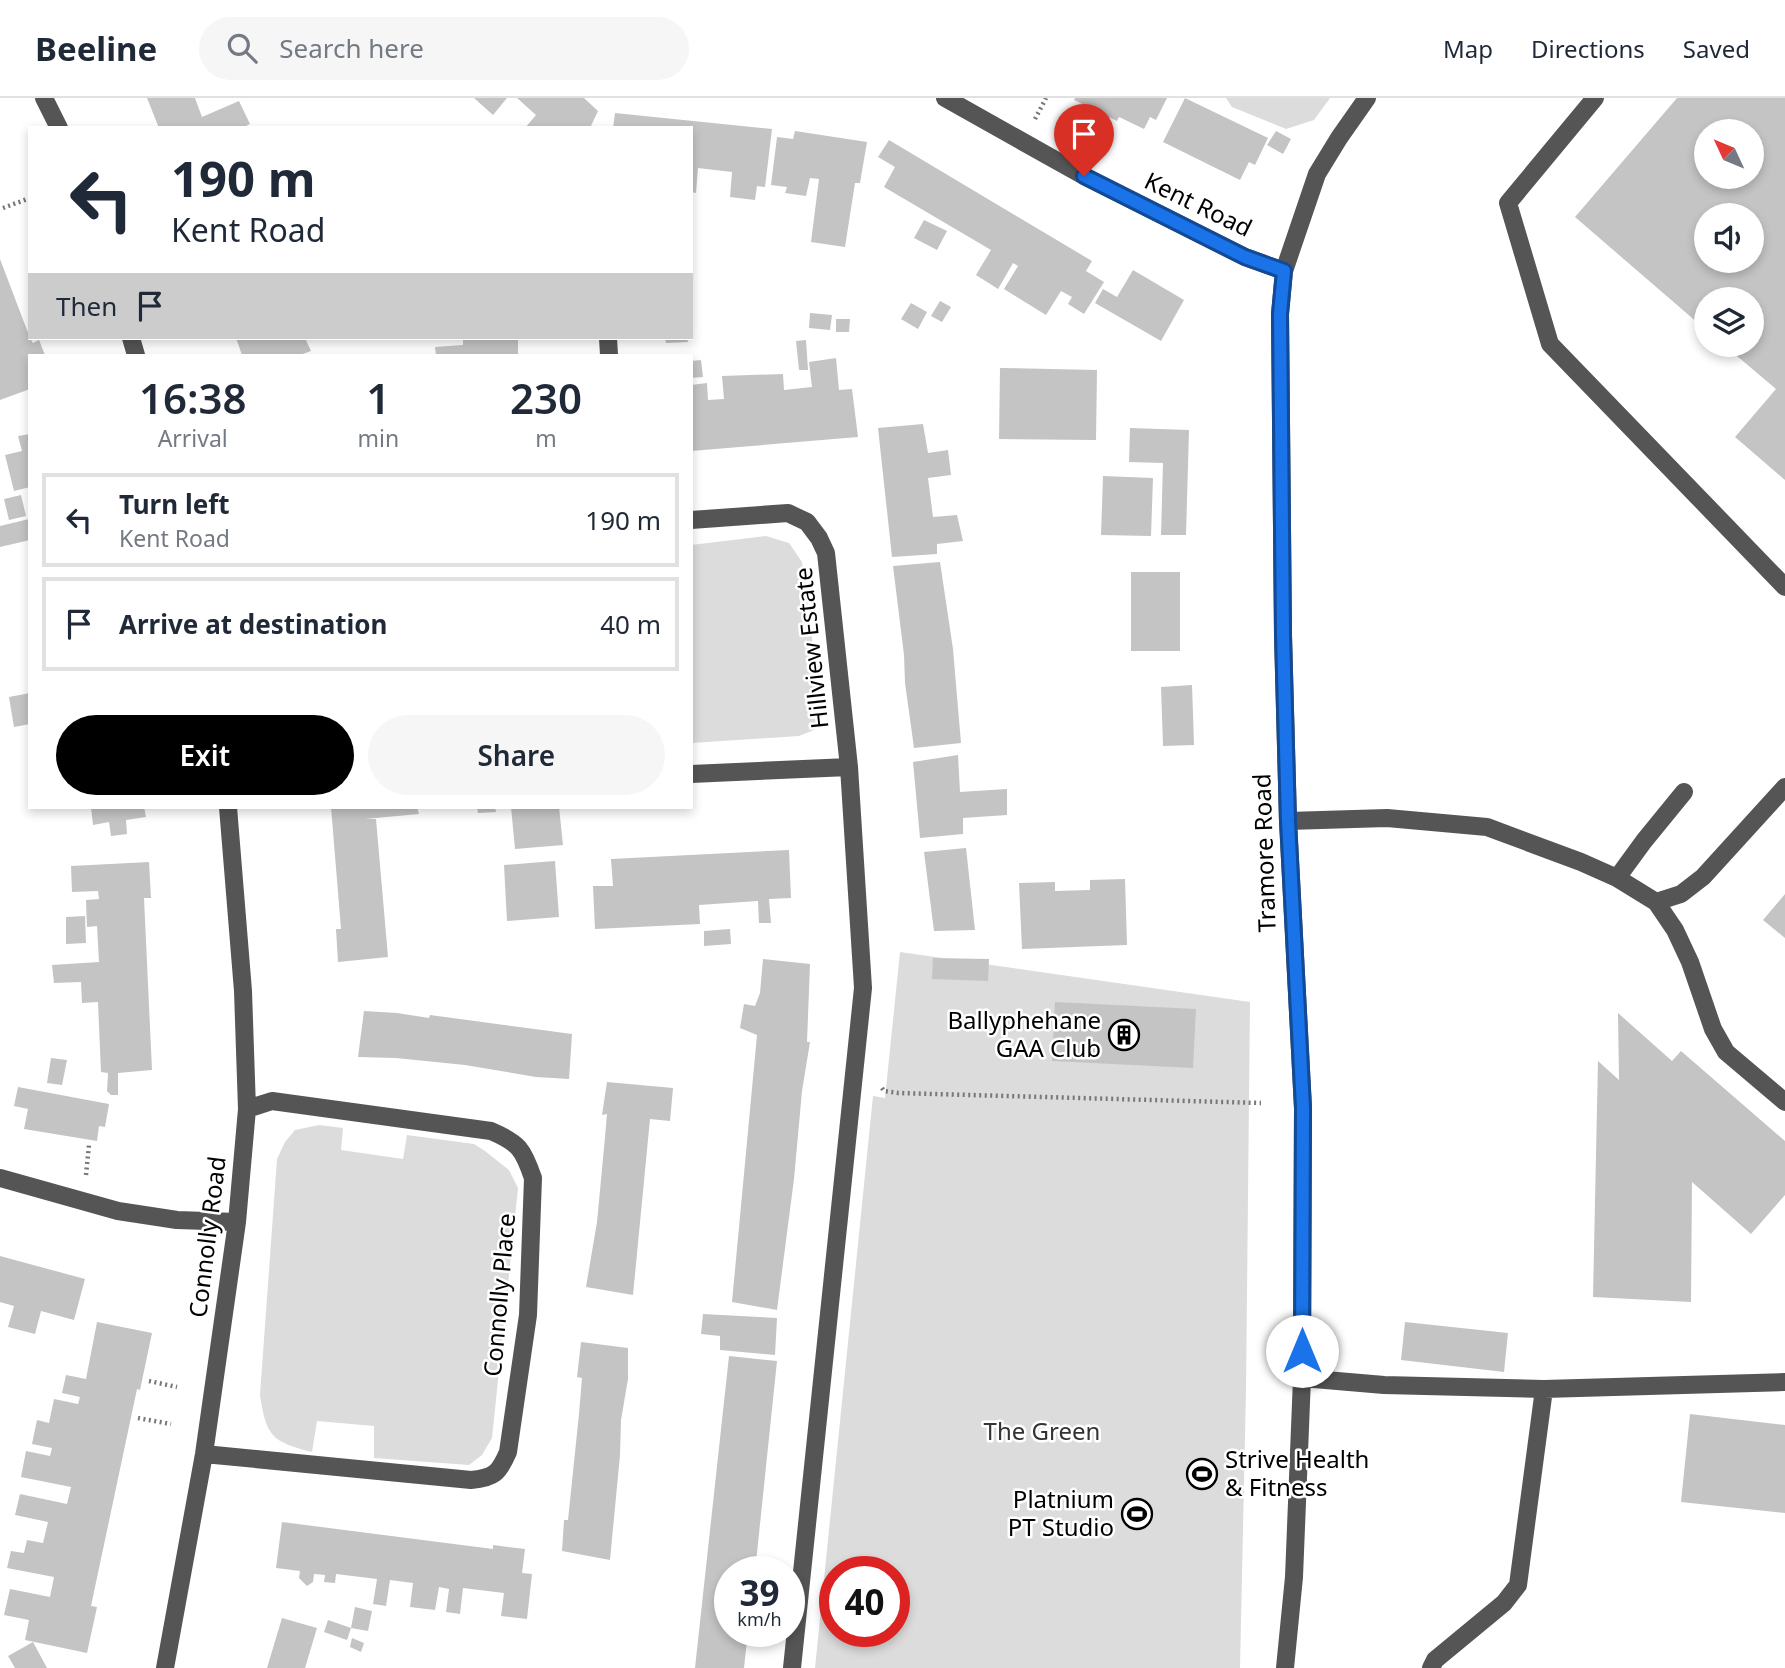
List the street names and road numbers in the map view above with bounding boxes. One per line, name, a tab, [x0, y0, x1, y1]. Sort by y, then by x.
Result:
street label: Kent Road	[1139, 163, 1258, 244]
street label: Hillview Estate	[786, 566, 835, 730]
street label: Tramore Road	[1244, 773, 1283, 933]
street label: Connolly Road	[180, 1154, 233, 1319]
street label: Connolly Place	[475, 1212, 522, 1378]

